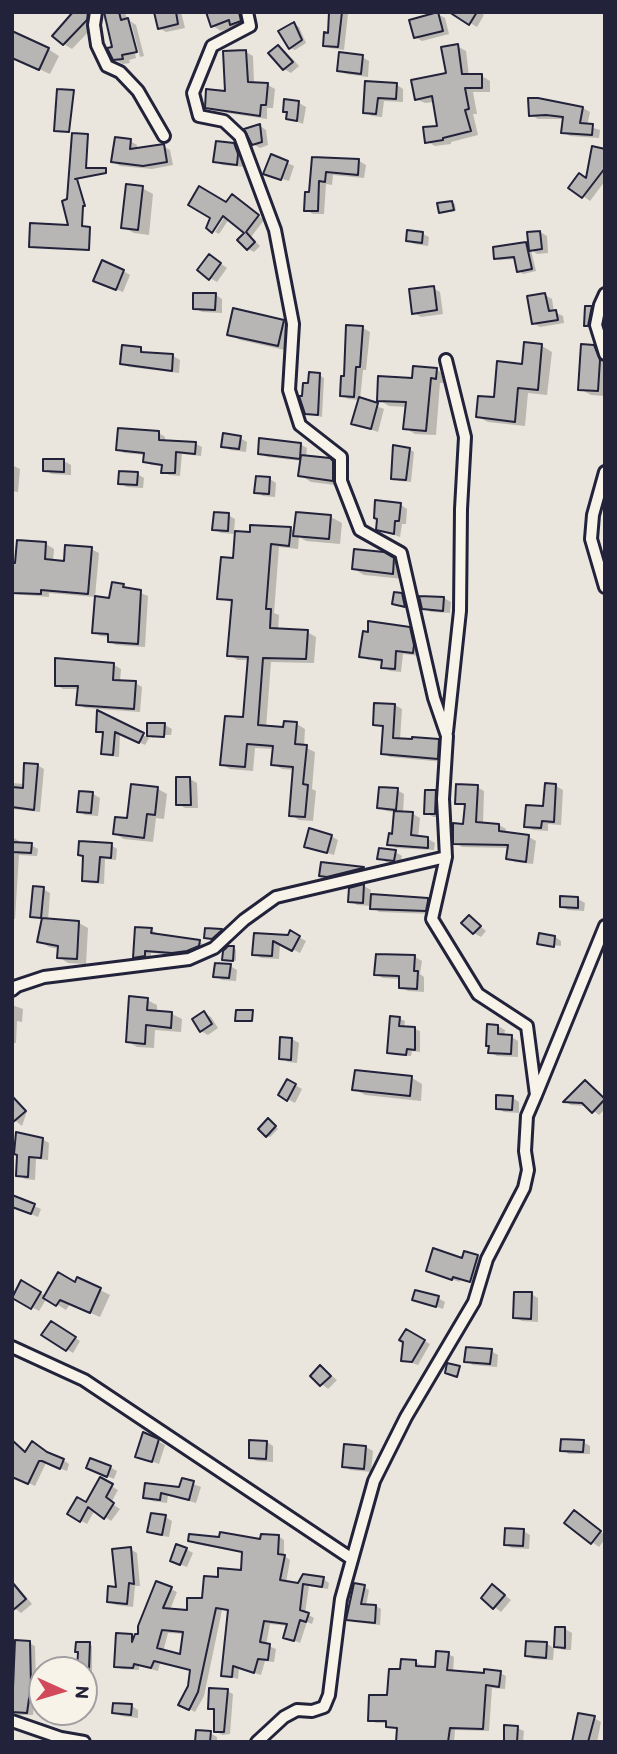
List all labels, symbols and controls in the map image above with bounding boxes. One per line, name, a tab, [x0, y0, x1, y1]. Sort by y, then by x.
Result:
north arrow	[28, 1656, 98, 1726]
text: N	[71, 1685, 94, 1700]

